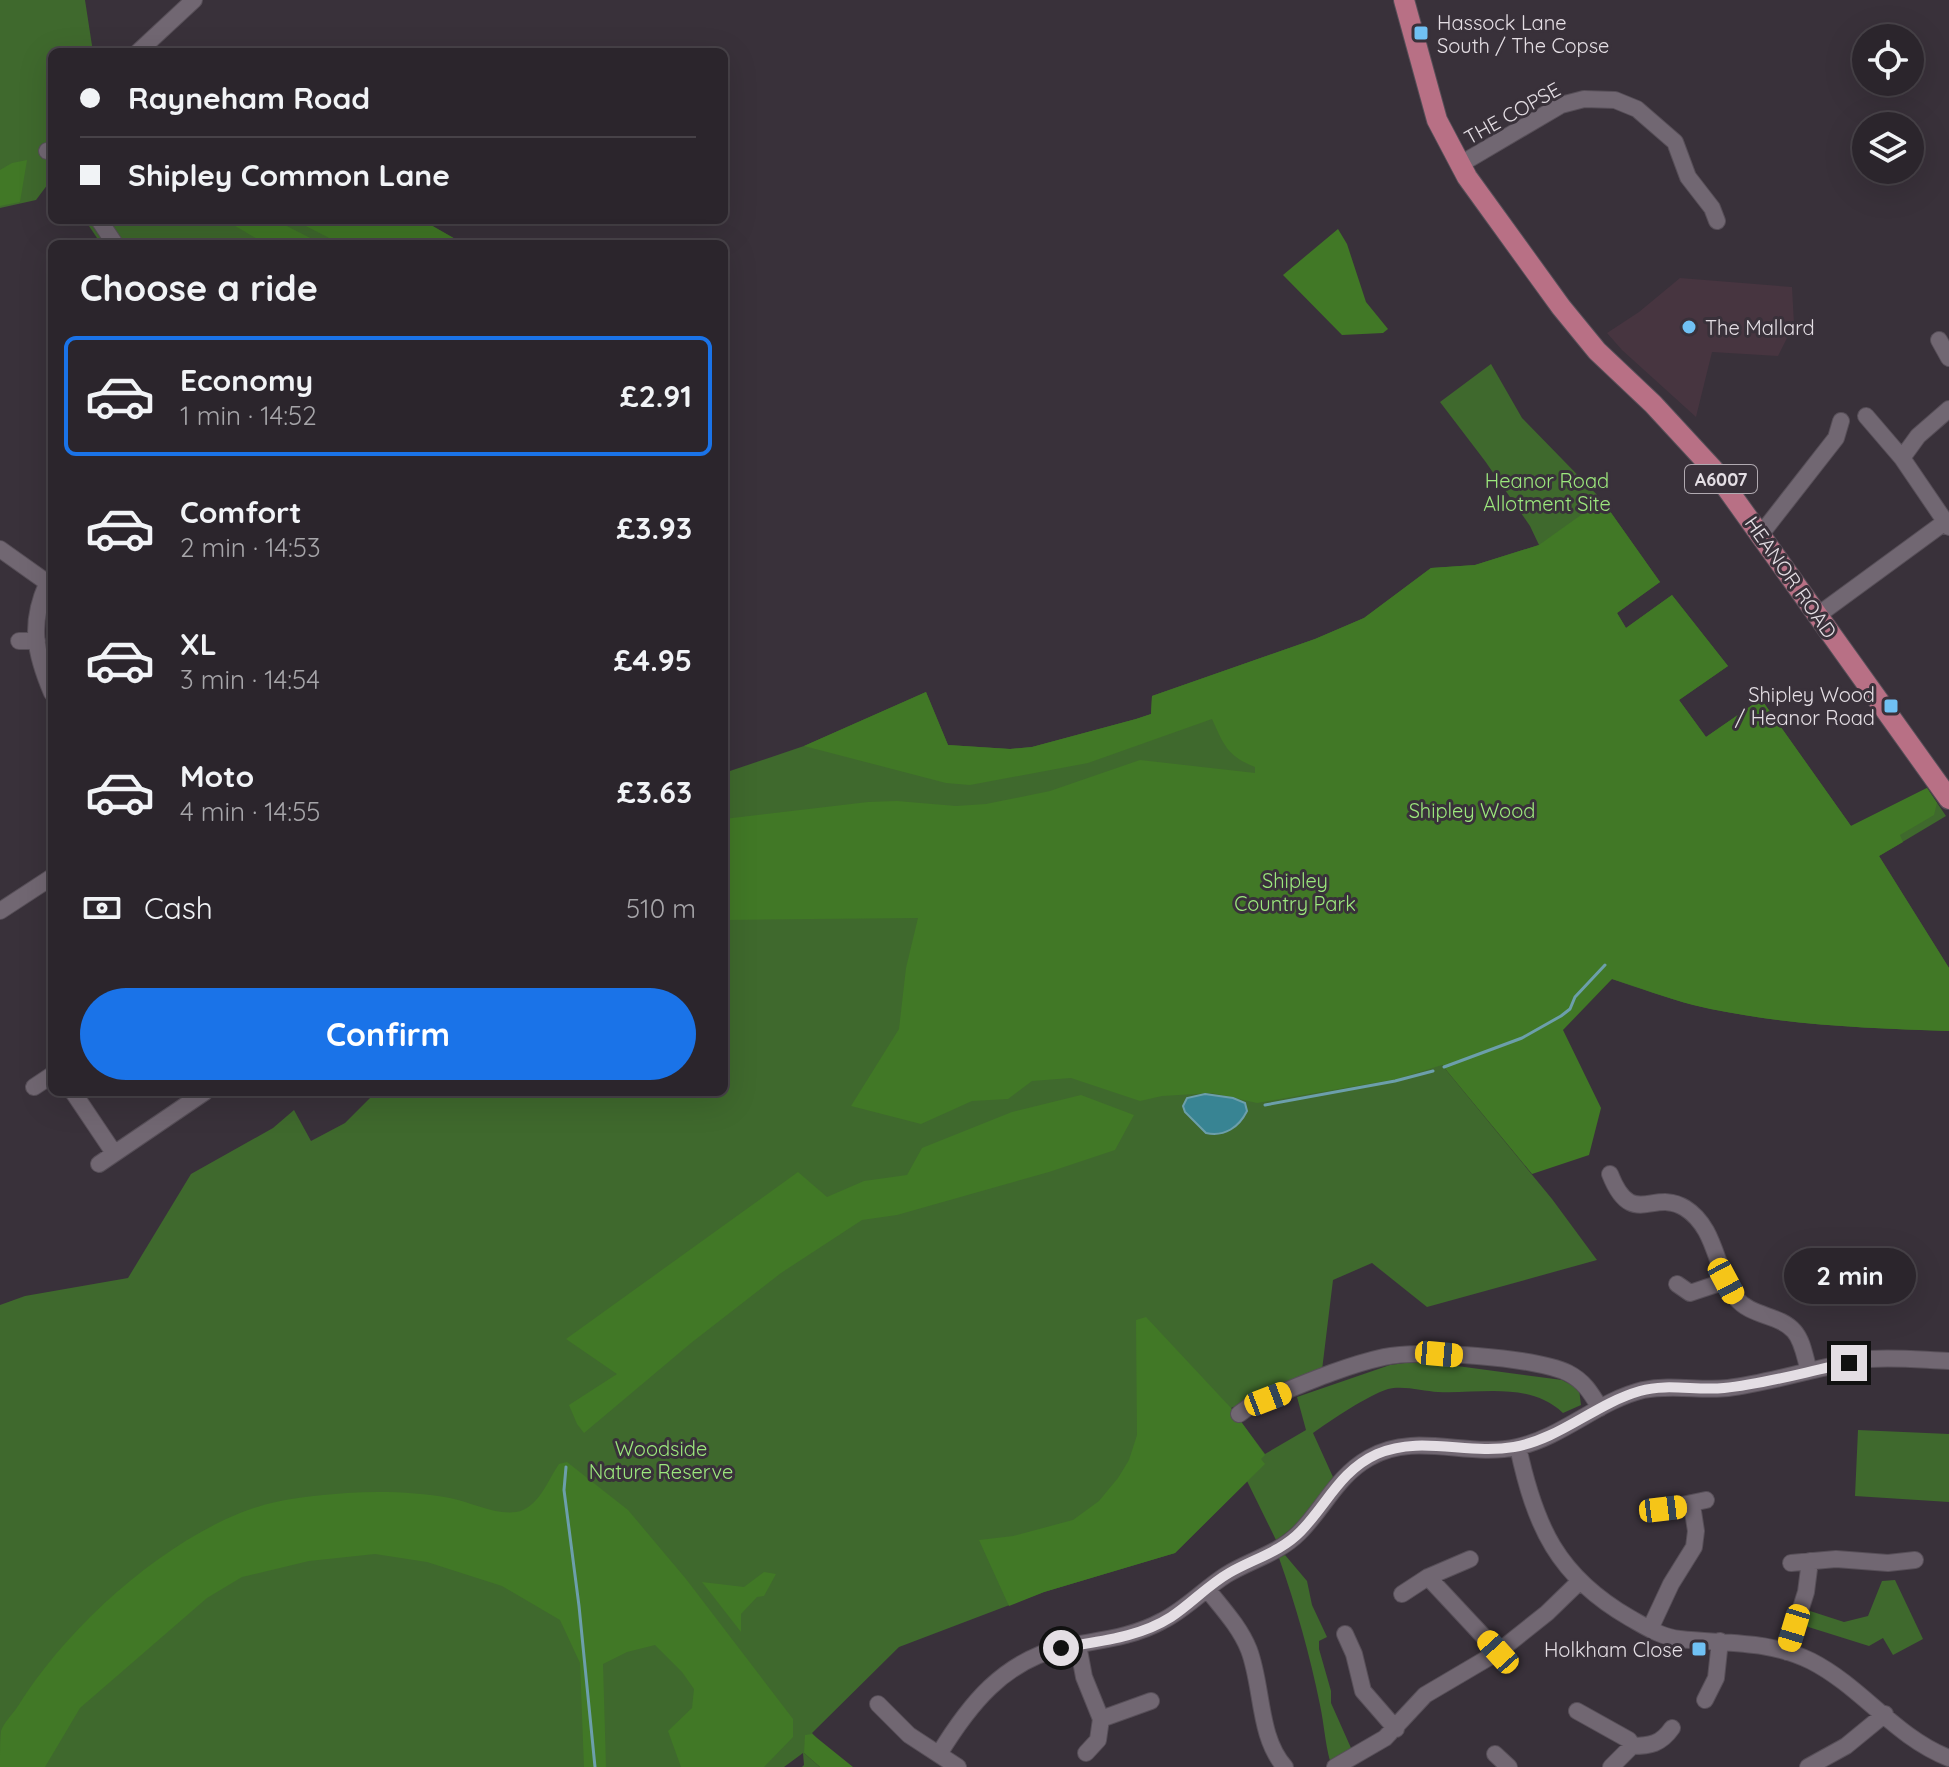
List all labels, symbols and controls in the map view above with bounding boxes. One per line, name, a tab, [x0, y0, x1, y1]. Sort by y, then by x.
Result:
place label: Hassock Lane South / The Copse	[1437, 10, 1609, 58]
marker: Hassock Lane South / The Copse	[1412, 24, 1430, 42]
map controls	[1852, 24, 1924, 184]
button: locate	[1852, 24, 1924, 96]
street label: THE COPSE	[1459, 76, 1565, 150]
text: Rayneham Road	[128, 79, 370, 117]
button: layers	[1852, 112, 1924, 184]
text: Shipley Common Lane	[128, 156, 450, 194]
text: Choose a ride	[80, 265, 318, 310]
place label: The Mallard	[1705, 315, 1815, 340]
marker: The Mallard	[1680, 318, 1698, 336]
icon: car	[84, 360, 156, 432]
text: Economy	[180, 361, 313, 399]
text: £2.91	[620, 377, 692, 415]
text: 1 min · 14:52	[180, 399, 317, 432]
road number: A6007	[1685, 465, 1757, 493]
park label: Heanor Road Allotment Site	[1483, 468, 1611, 516]
icon: car	[84, 492, 156, 564]
text: Comfort	[180, 493, 301, 531]
text: £3.93	[617, 509, 692, 547]
street label: HEANOR ROAD	[1740, 511, 1842, 643]
text: 2 min · 14:53	[180, 531, 321, 564]
icon: car	[84, 624, 156, 696]
text: XL	[180, 625, 217, 663]
text: £4.95	[614, 641, 692, 679]
text: 3 min · 14:54	[180, 663, 320, 696]
place label: Shipley Wood / Heanor Road	[1735, 682, 1875, 730]
marker: Shipley Wood / Heanor Road	[1882, 697, 1900, 715]
icon: car	[84, 756, 156, 828]
text: Moto	[180, 757, 254, 795]
text: £3.63	[617, 773, 692, 811]
text: 4 min · 14:55	[180, 795, 321, 828]
park label: Shipley Wood	[1409, 798, 1535, 823]
park label: Shipley Country Park	[1234, 868, 1356, 916]
icon: cash	[80, 886, 124, 930]
text: Cash	[144, 889, 213, 927]
text: 510 m	[626, 892, 696, 925]
button: Confirm	[80, 988, 696, 1080]
callout: 2 min	[1783, 1247, 1915, 1303]
car	[1704, 1254, 1748, 1308]
text: 2 min	[1816, 1259, 1884, 1292]
car	[1414, 1340, 1464, 1368]
route end	[1831, 1345, 1867, 1381]
car	[1241, 1379, 1295, 1419]
park label: Woodside Nature Reserve	[589, 1436, 733, 1484]
car	[1638, 1494, 1688, 1524]
car	[1776, 1602, 1812, 1654]
car	[1473, 1626, 1523, 1678]
route start	[1043, 1630, 1079, 1666]
place label: Holkham Close	[1544, 1637, 1683, 1662]
marker: Holkham Close	[1690, 1640, 1708, 1658]

